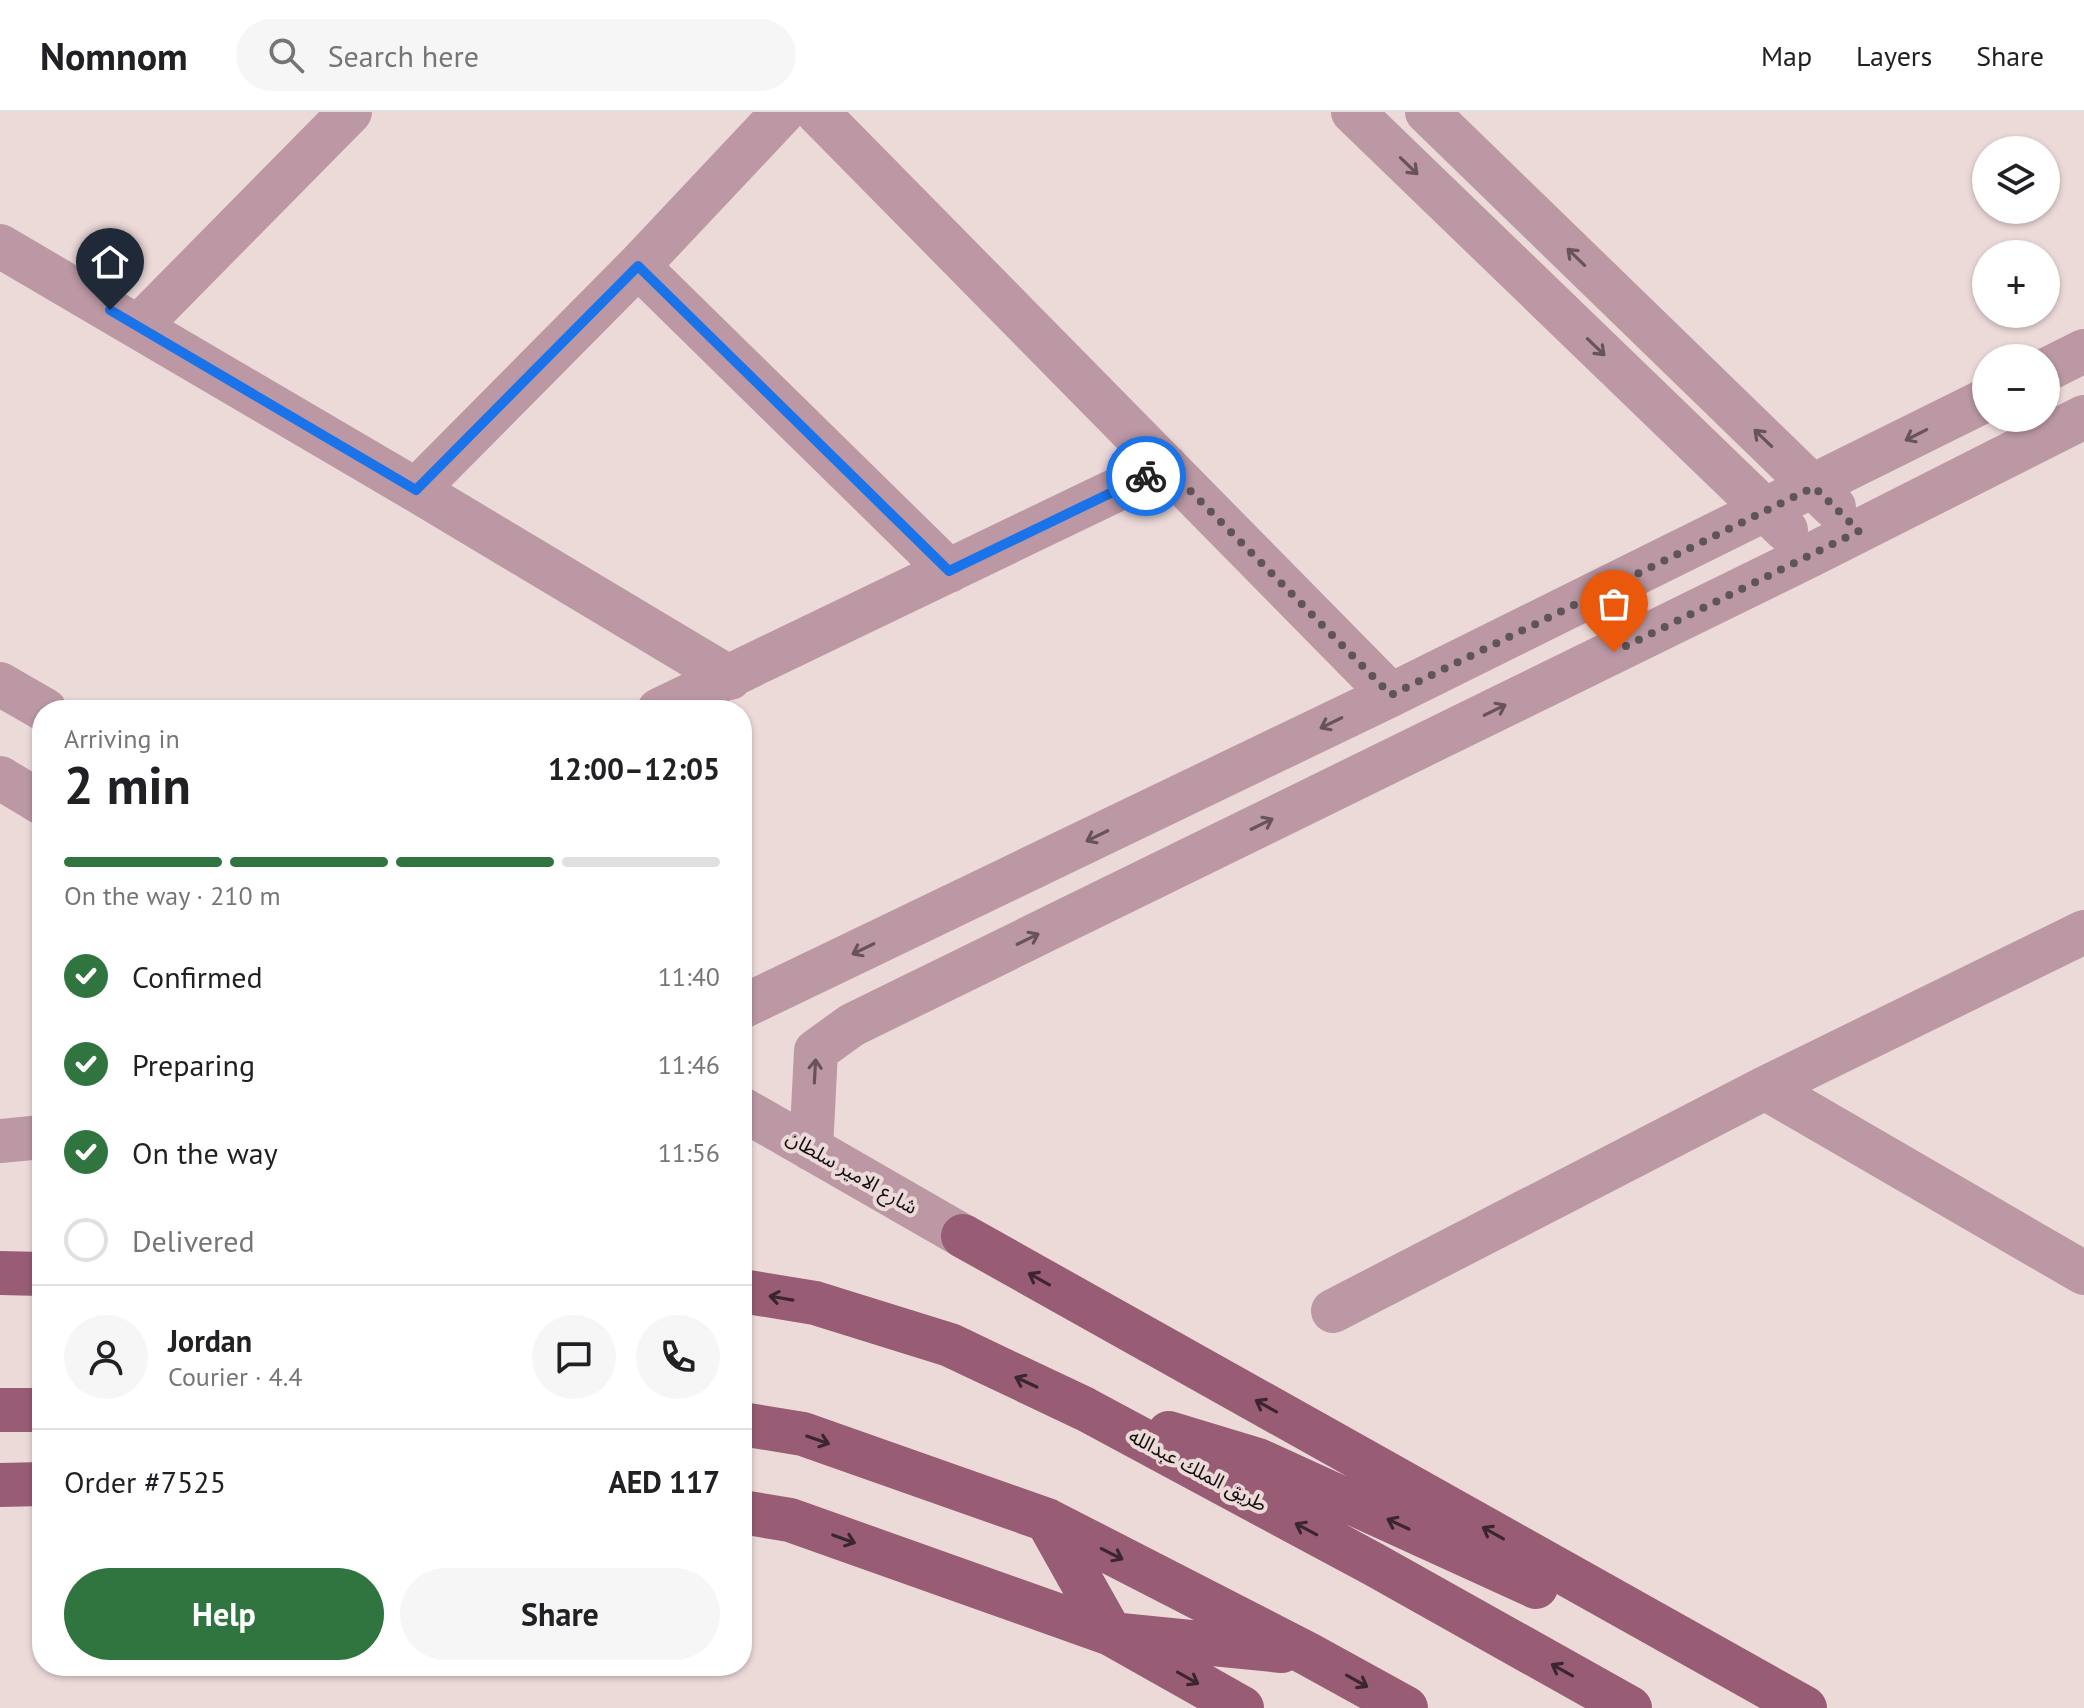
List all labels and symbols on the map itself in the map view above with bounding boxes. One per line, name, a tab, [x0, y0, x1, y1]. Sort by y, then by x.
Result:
one-way arrow	[1399, 157, 1419, 176]
pin	[76, 228, 144, 310]
one-way arrow	[1566, 247, 1586, 266]
one-way arrow	[1586, 337, 1605, 356]
one-way arrow	[1905, 428, 1929, 444]
one-way arrow	[1754, 429, 1773, 448]
courier	[1106, 436, 1186, 516]
pin	[1580, 570, 1648, 652]
one-way arrow	[1483, 702, 1507, 717]
one-way arrow	[1320, 716, 1344, 731]
one-way arrow	[1249, 816, 1273, 831]
one-way arrow	[1086, 829, 1110, 844]
one-way arrow	[1016, 931, 1040, 946]
one-way arrow	[851, 942, 875, 957]
one-way arrow	[808, 1058, 823, 1085]
street label: شارع الامير سلطان	[781, 1124, 922, 1222]
one-way arrow	[1028, 1270, 1051, 1286]
one-way arrow	[769, 1289, 795, 1304]
one-way arrow	[1015, 1374, 1039, 1389]
one-way arrow	[1255, 1398, 1278, 1414]
street label: طريق الملك عبدالله	[1124, 1423, 1272, 1517]
one-way arrow	[805, 1433, 830, 1448]
one-way arrow	[1386, 1516, 1410, 1531]
one-way arrow	[1295, 1520, 1318, 1536]
one-way arrow	[1481, 1525, 1505, 1540]
one-way arrow	[831, 1533, 856, 1547]
one-way arrow	[1100, 1546, 1124, 1562]
one-way arrow	[1550, 1662, 1574, 1677]
one-way arrow	[1176, 1670, 1199, 1686]
one-way arrow	[1345, 1673, 1368, 1689]

